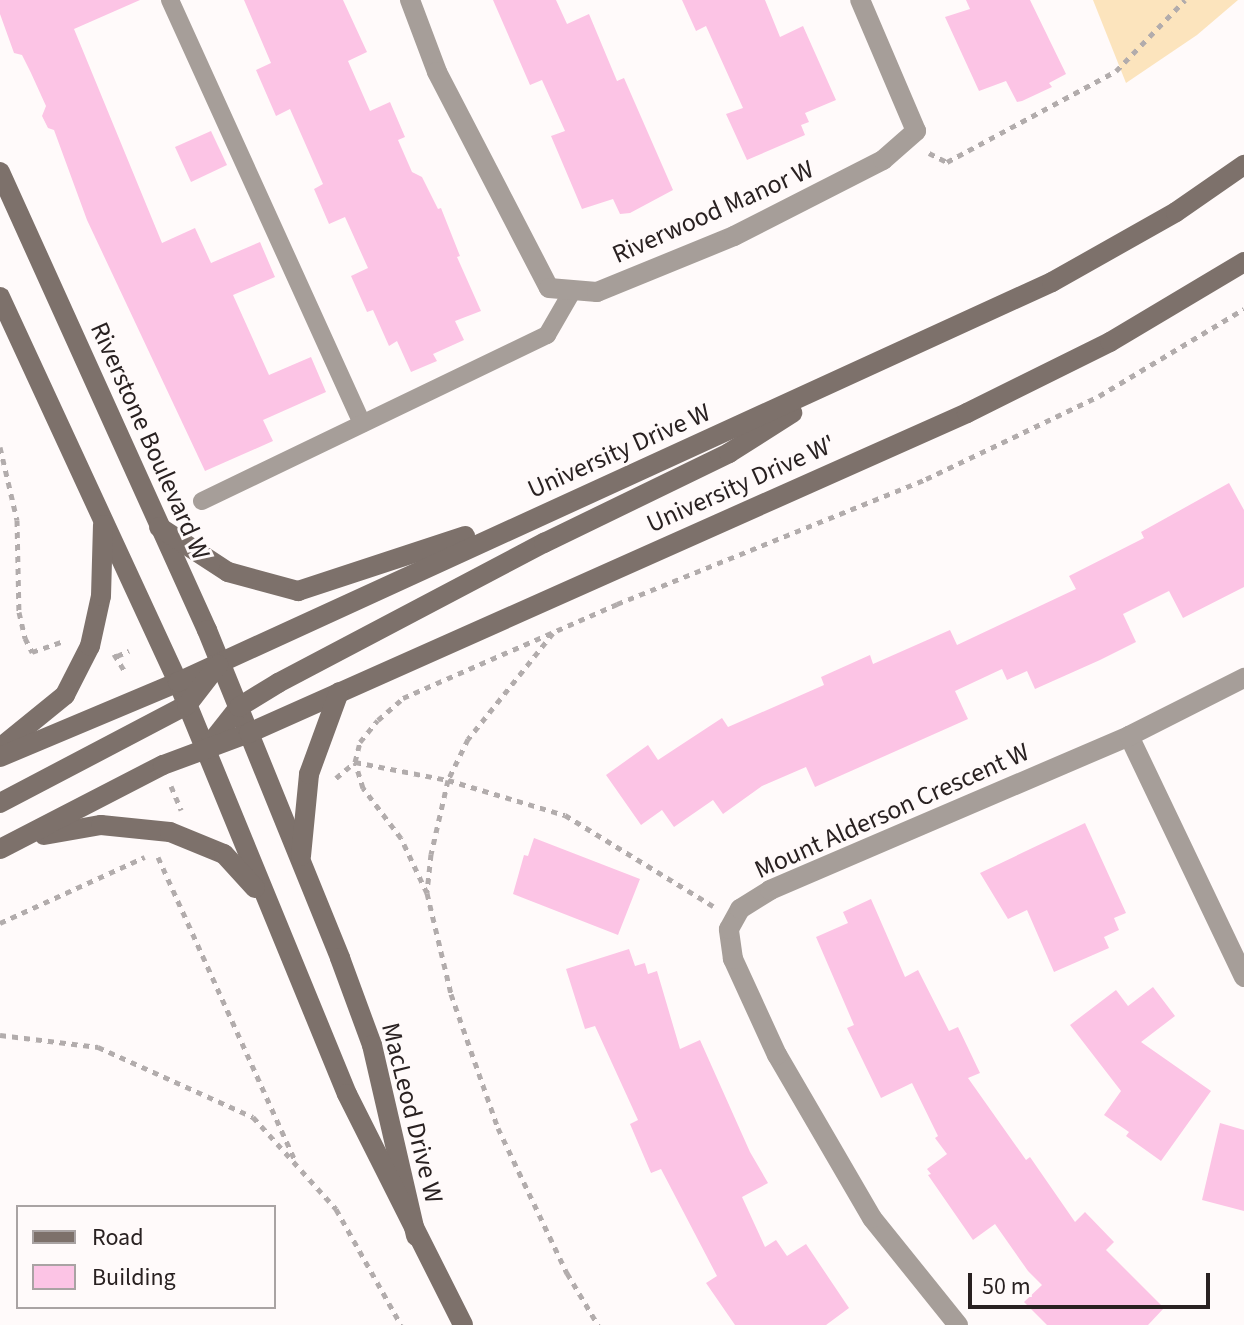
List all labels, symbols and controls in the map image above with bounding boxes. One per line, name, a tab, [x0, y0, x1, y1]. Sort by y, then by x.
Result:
street label: Riverwood Manor W	[608, 154, 818, 270]
street label: Riverstone Boulevard W	[83, 317, 217, 565]
street label: University Drive W	[523, 397, 715, 505]
street label: University Drive W'	[642, 428, 840, 540]
street label: Mount Alderson Crescent W	[750, 736, 1034, 886]
street label: MacLeod Drive W	[375, 1020, 449, 1206]
legend	[16, 1205, 276, 1309]
text: Road	[92, 1220, 144, 1255]
scale bar	[972, 1257, 1214, 1307]
text: Building	[92, 1260, 176, 1295]
text: 50 m	[982, 1269, 1031, 1304]

